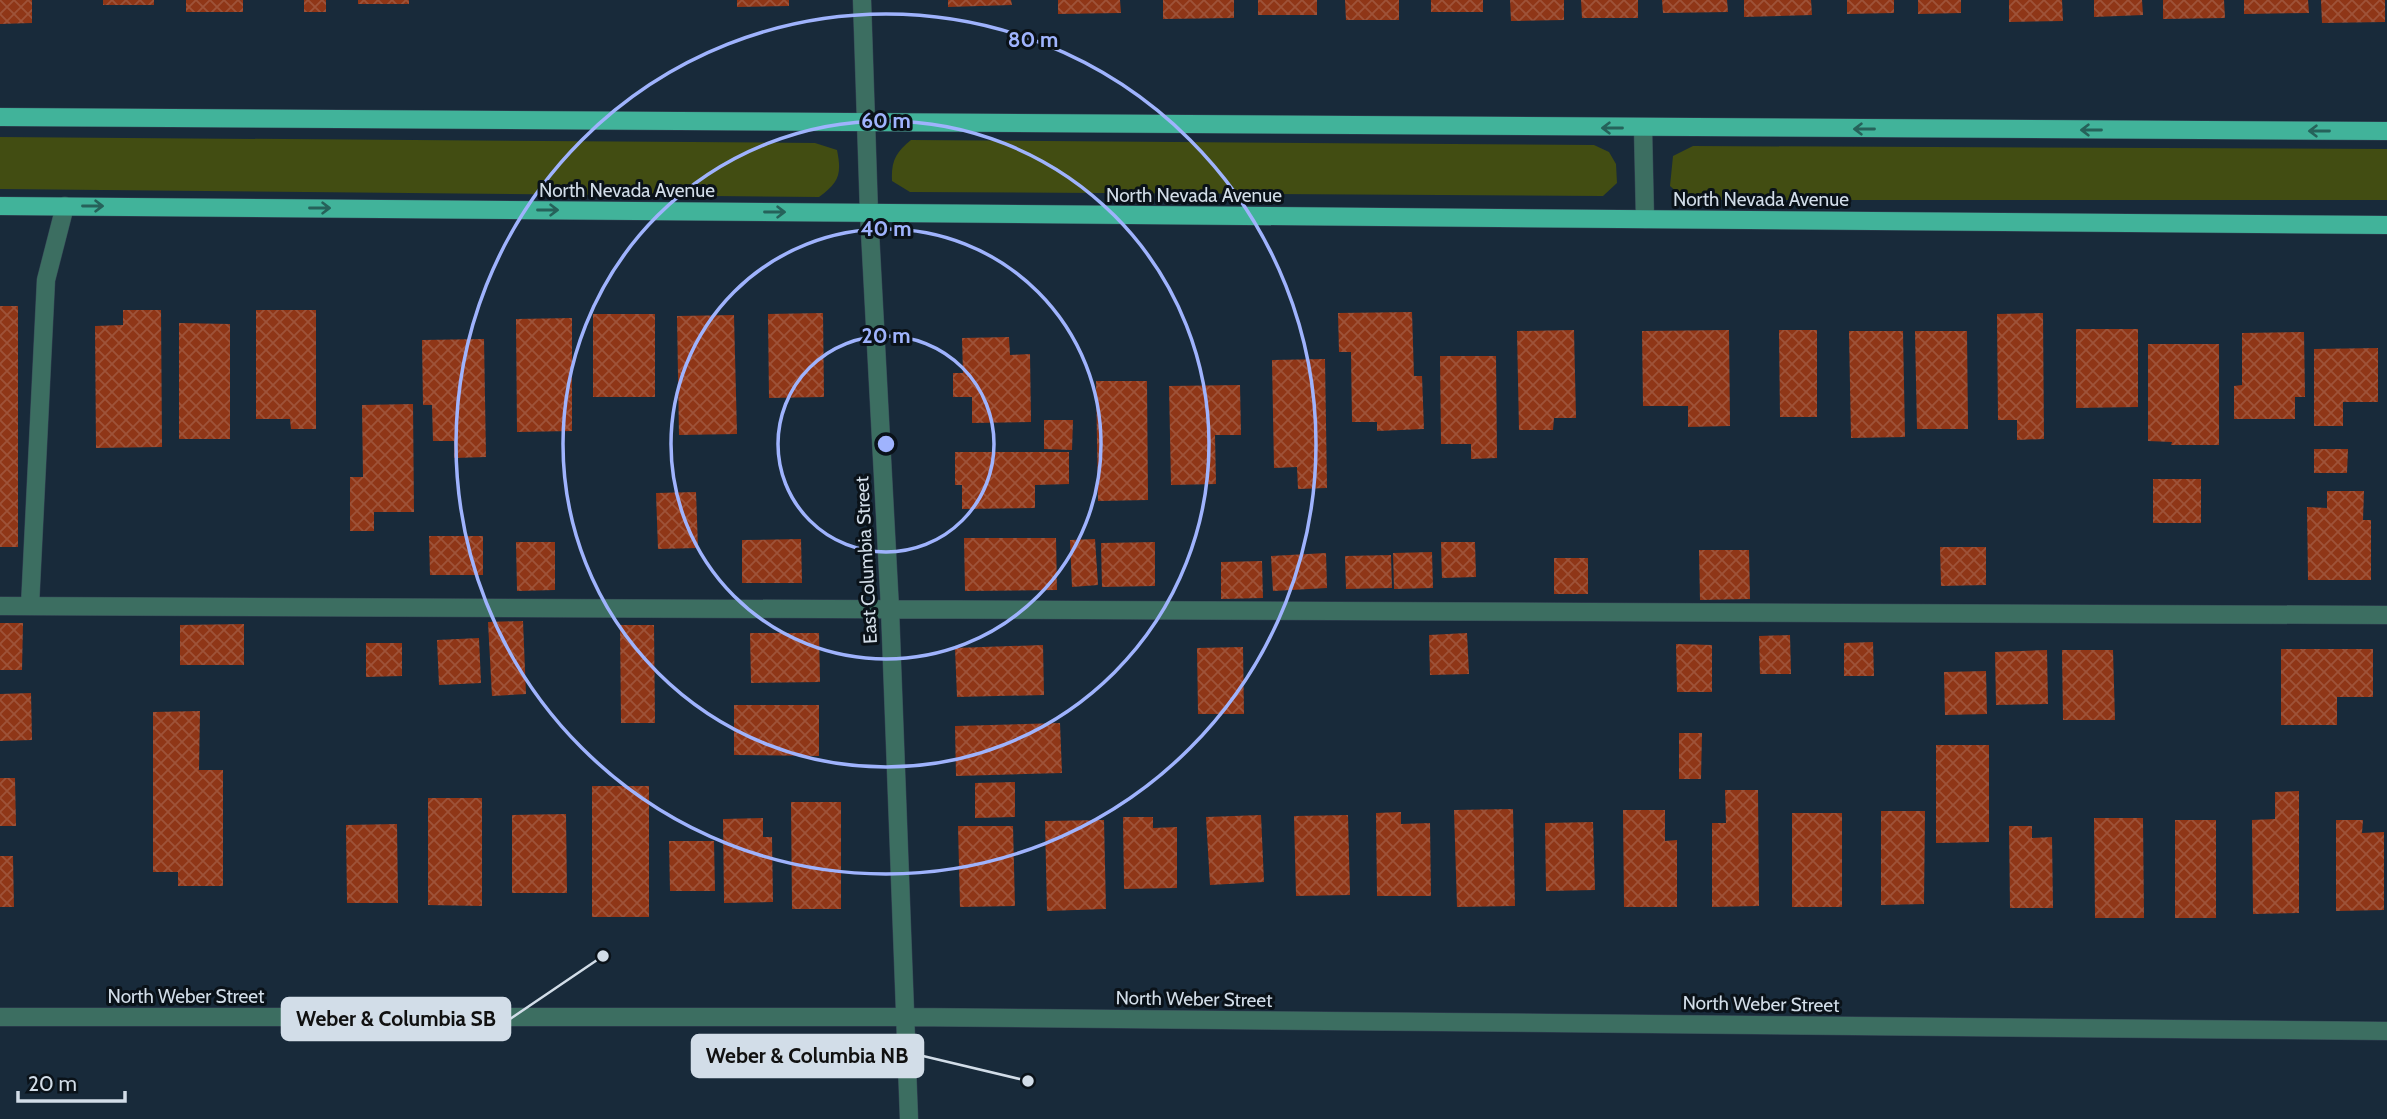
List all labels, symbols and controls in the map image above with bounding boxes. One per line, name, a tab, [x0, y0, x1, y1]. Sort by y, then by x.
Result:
text: 80 m	[1008, 27, 1058, 52]
text: 60 m	[861, 108, 911, 133]
one-way arrow	[1601, 121, 1624, 135]
one-way arrow	[1853, 122, 1876, 136]
one-way arrow	[2080, 123, 2103, 137]
one-way arrow	[2308, 124, 2331, 138]
street label: North Nevada Avenue	[539, 179, 715, 202]
street label: North Nevada Avenue	[1106, 184, 1282, 207]
street label: North Nevada Avenue	[1673, 188, 1849, 211]
one-way arrow	[81, 200, 104, 213]
one-way arrow	[308, 201, 331, 215]
one-way arrow	[536, 203, 559, 217]
one-way arrow	[763, 205, 786, 219]
text: 40 m	[861, 216, 911, 241]
text: 20 m	[862, 323, 910, 348]
centre of rings	[874, 432, 898, 456]
street label: East Columbia Street	[850, 475, 882, 644]
street label: North Weber Street	[108, 985, 265, 1008]
street label: North Weber Street	[1115, 986, 1273, 1012]
street label: North Weber Street	[1682, 991, 1840, 1017]
callout: Weber & Columbia SB	[282, 998, 510, 1040]
text: Weber & Columbia SB	[296, 1006, 496, 1031]
callout: Weber & Columbia NB	[692, 1035, 923, 1077]
text: Weber & Columbia NB	[706, 1043, 908, 1068]
scale bar	[18, 1060, 124, 1104]
text: 20 m	[28, 1071, 77, 1096]

